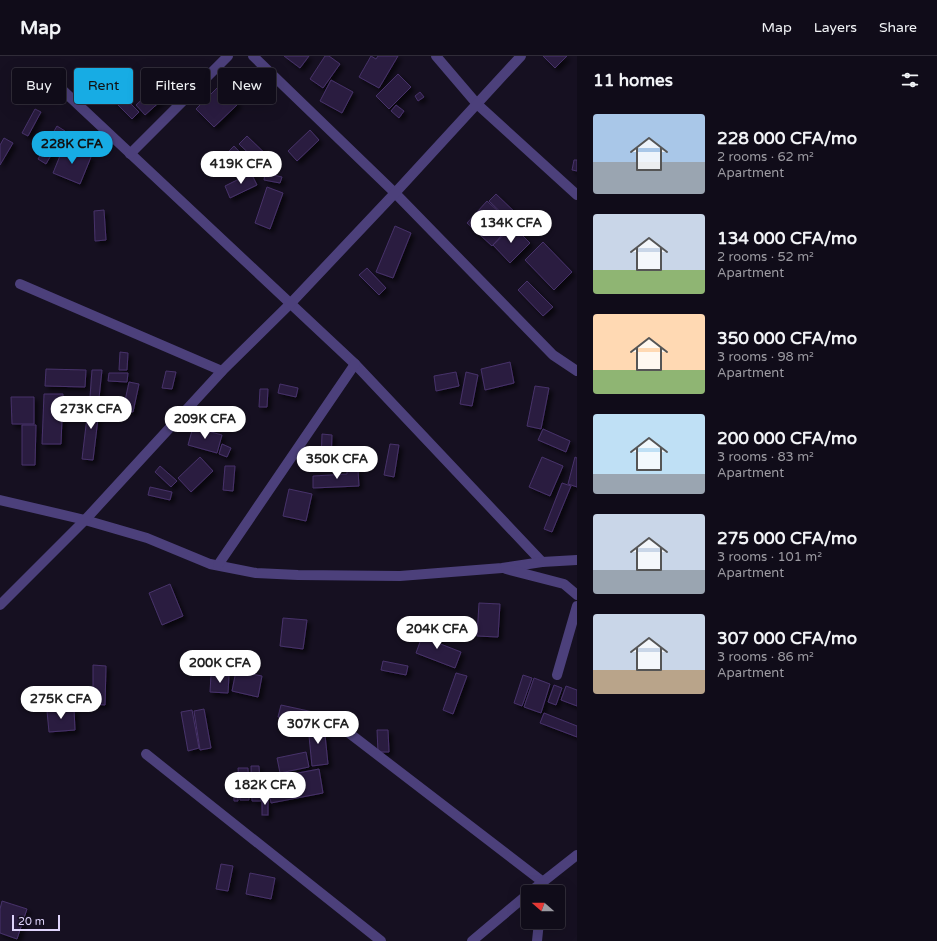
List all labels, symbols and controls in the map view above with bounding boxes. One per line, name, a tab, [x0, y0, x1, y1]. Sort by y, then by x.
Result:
text: Map	[20, 17, 61, 39]
text: Map	[762, 19, 792, 36]
text: Layers	[814, 19, 857, 36]
text: Share	[879, 19, 917, 36]
chip: Buy	[12, 68, 66, 104]
chip: Rent	[74, 68, 133, 104]
chip: Filters	[141, 68, 210, 104]
chip: New	[218, 68, 276, 104]
icon: filters	[899, 69, 921, 91]
text: 11 homes	[593, 70, 673, 91]
text: 228 000 CFA/mo	[717, 128, 857, 149]
icon: home	[625, 130, 673, 178]
pin: 228K CFA	[31, 131, 113, 165]
text: 228K CFA	[41, 136, 103, 152]
text: 2 rooms · 62 m²	[717, 149, 814, 165]
pin: 419K CFA	[200, 151, 282, 185]
text: 419K CFA	[210, 156, 272, 172]
text: Apartment	[717, 165, 784, 181]
pin: 134K CFA	[470, 210, 552, 244]
text: 134K CFA	[480, 215, 542, 231]
text: 134 000 CFA/mo	[717, 228, 857, 249]
icon: home	[625, 230, 673, 278]
text: 2 rooms · 52 m²	[717, 249, 814, 265]
text: Apartment	[717, 265, 784, 281]
text: 350 000 CFA/mo	[717, 328, 857, 349]
icon: home	[625, 330, 673, 378]
text: 3 rooms · 98 m²	[717, 349, 814, 365]
text: Apartment	[717, 365, 784, 381]
pin: 273K CFA	[50, 396, 132, 430]
text: 273K CFA	[60, 401, 122, 417]
pin: 209K CFA	[164, 406, 246, 440]
text: 209K CFA	[174, 411, 236, 427]
text: 200 000 CFA/mo	[717, 428, 857, 449]
icon: home	[625, 430, 673, 478]
pin: 350K CFA	[296, 446, 378, 480]
text: 3 rooms · 83 m²	[717, 449, 814, 465]
text: 350K CFA	[306, 451, 368, 467]
text: Apartment	[717, 465, 784, 481]
text: 275 000 CFA/mo	[717, 528, 857, 549]
icon: home	[625, 530, 673, 578]
text: 3 rooms · 101 m²	[717, 549, 822, 565]
text: Apartment	[717, 565, 784, 581]
pin: 204K CFA	[396, 616, 478, 650]
text: 204K CFA	[406, 621, 468, 637]
text: 307 000 CFA/mo	[717, 628, 857, 649]
icon: home	[625, 630, 673, 678]
text: 3 rooms · 86 m²	[717, 649, 814, 665]
pin: 200K CFA	[179, 650, 261, 684]
text: 200K CFA	[189, 655, 251, 671]
text: Apartment	[717, 665, 784, 681]
pin: 275K CFA	[20, 686, 102, 720]
text: 275K CFA	[30, 691, 92, 707]
pin: 307K CFA	[277, 711, 359, 745]
text: 307K CFA	[287, 716, 349, 732]
pin: 182K CFA	[224, 772, 306, 806]
text: 182K CFA	[234, 777, 296, 793]
north arrow	[521, 885, 565, 929]
map controls	[521, 885, 565, 929]
scale bar	[12, 913, 60, 932]
text: 20 m	[18, 915, 45, 928]

